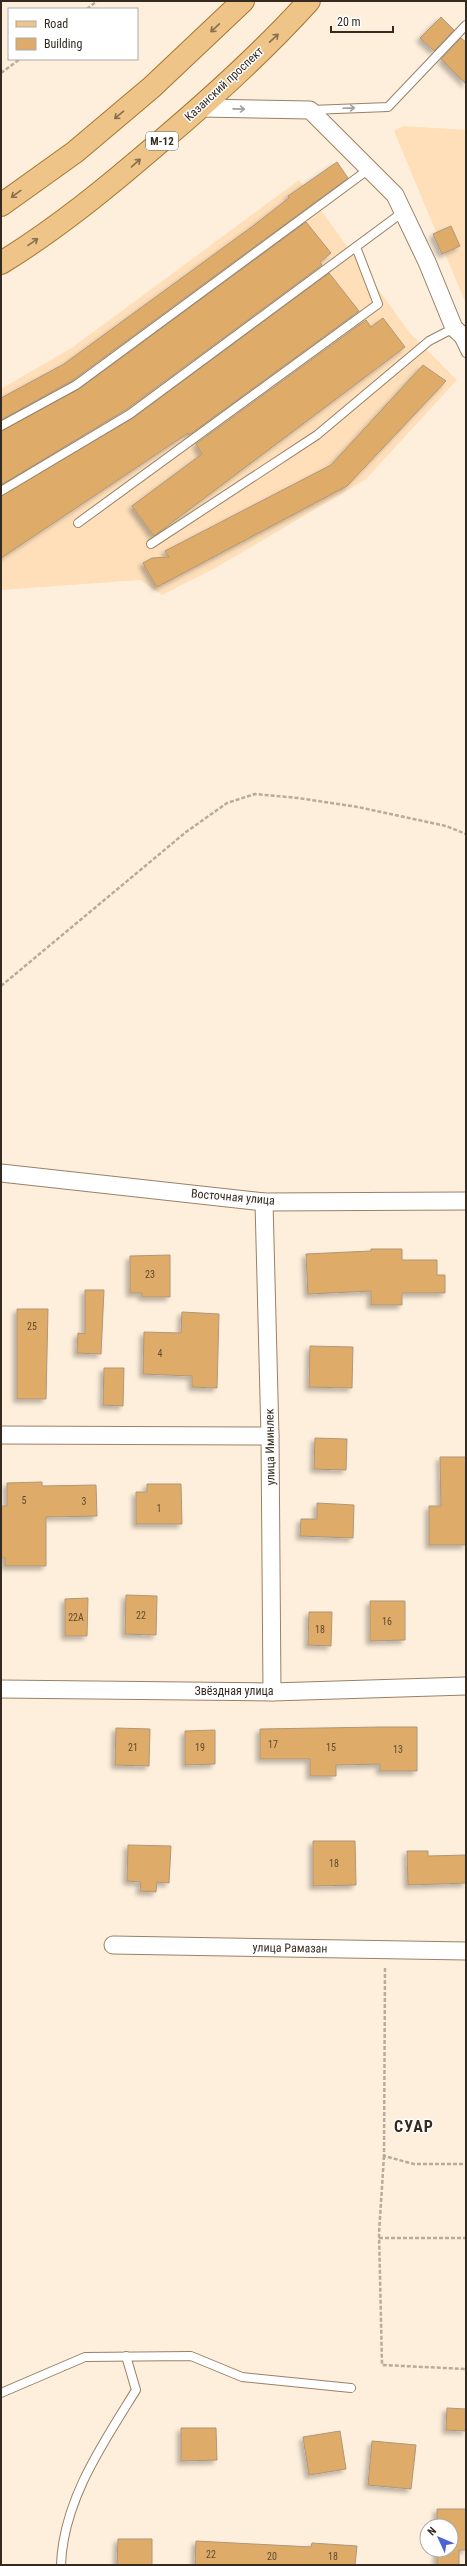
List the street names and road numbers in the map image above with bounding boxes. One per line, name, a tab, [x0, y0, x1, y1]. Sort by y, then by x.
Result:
street label: Казанский проспект	[182, 44, 266, 124]
road number: М-12	[146, 132, 178, 150]
street label: Восточная улица	[190, 1186, 276, 1208]
street label: улица Иминлек	[262, 1408, 278, 1485]
street label: Звёздная улица	[194, 1684, 274, 1698]
street label: улица Рамазан	[252, 1940, 328, 1956]

